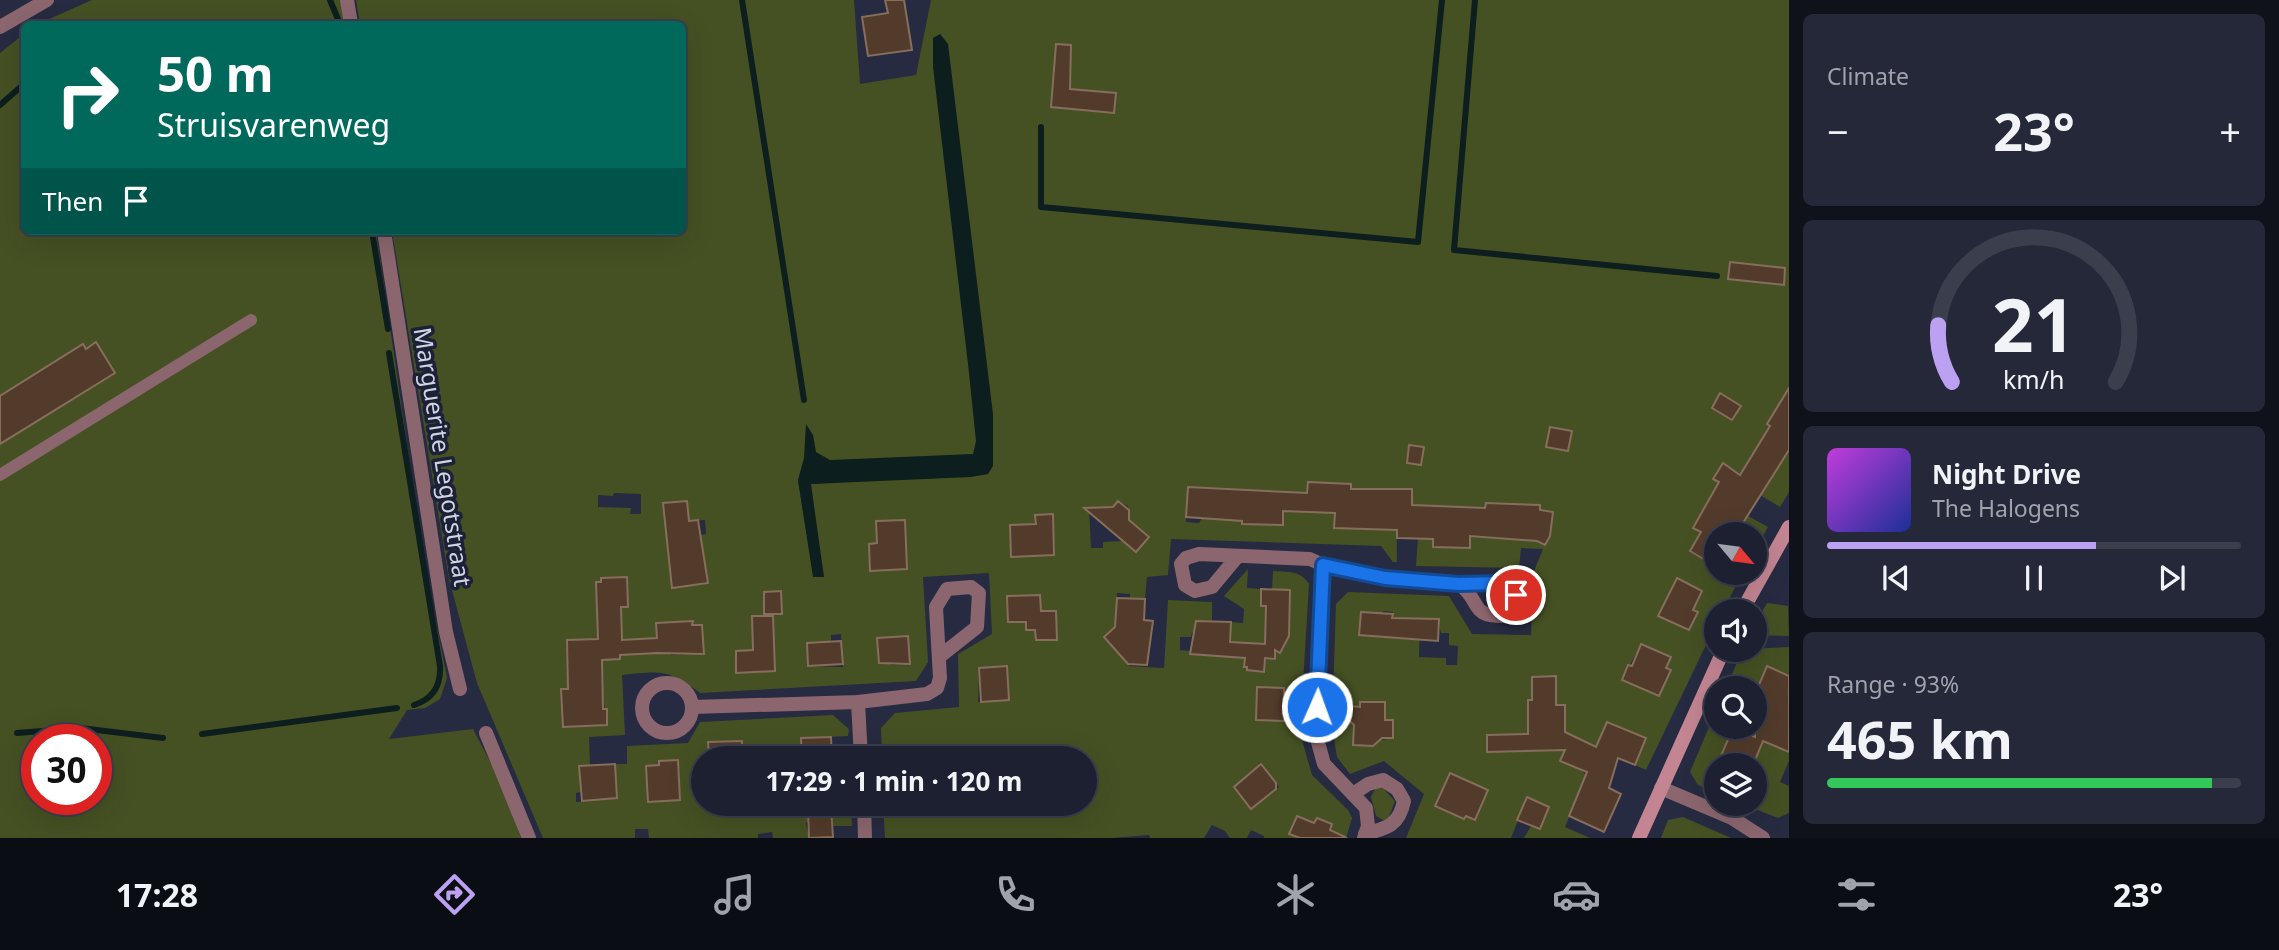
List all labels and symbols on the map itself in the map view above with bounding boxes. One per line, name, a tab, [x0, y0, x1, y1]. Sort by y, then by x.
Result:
street label: Marguerite Legotstraat	[407, 325, 480, 589]
north arrow	[1704, 522, 1768, 584]
pin	[1486, 565, 1546, 625]
position arrow	[1280, 670, 1354, 744]
speed limit sign: 30	[21, 724, 112, 815]

